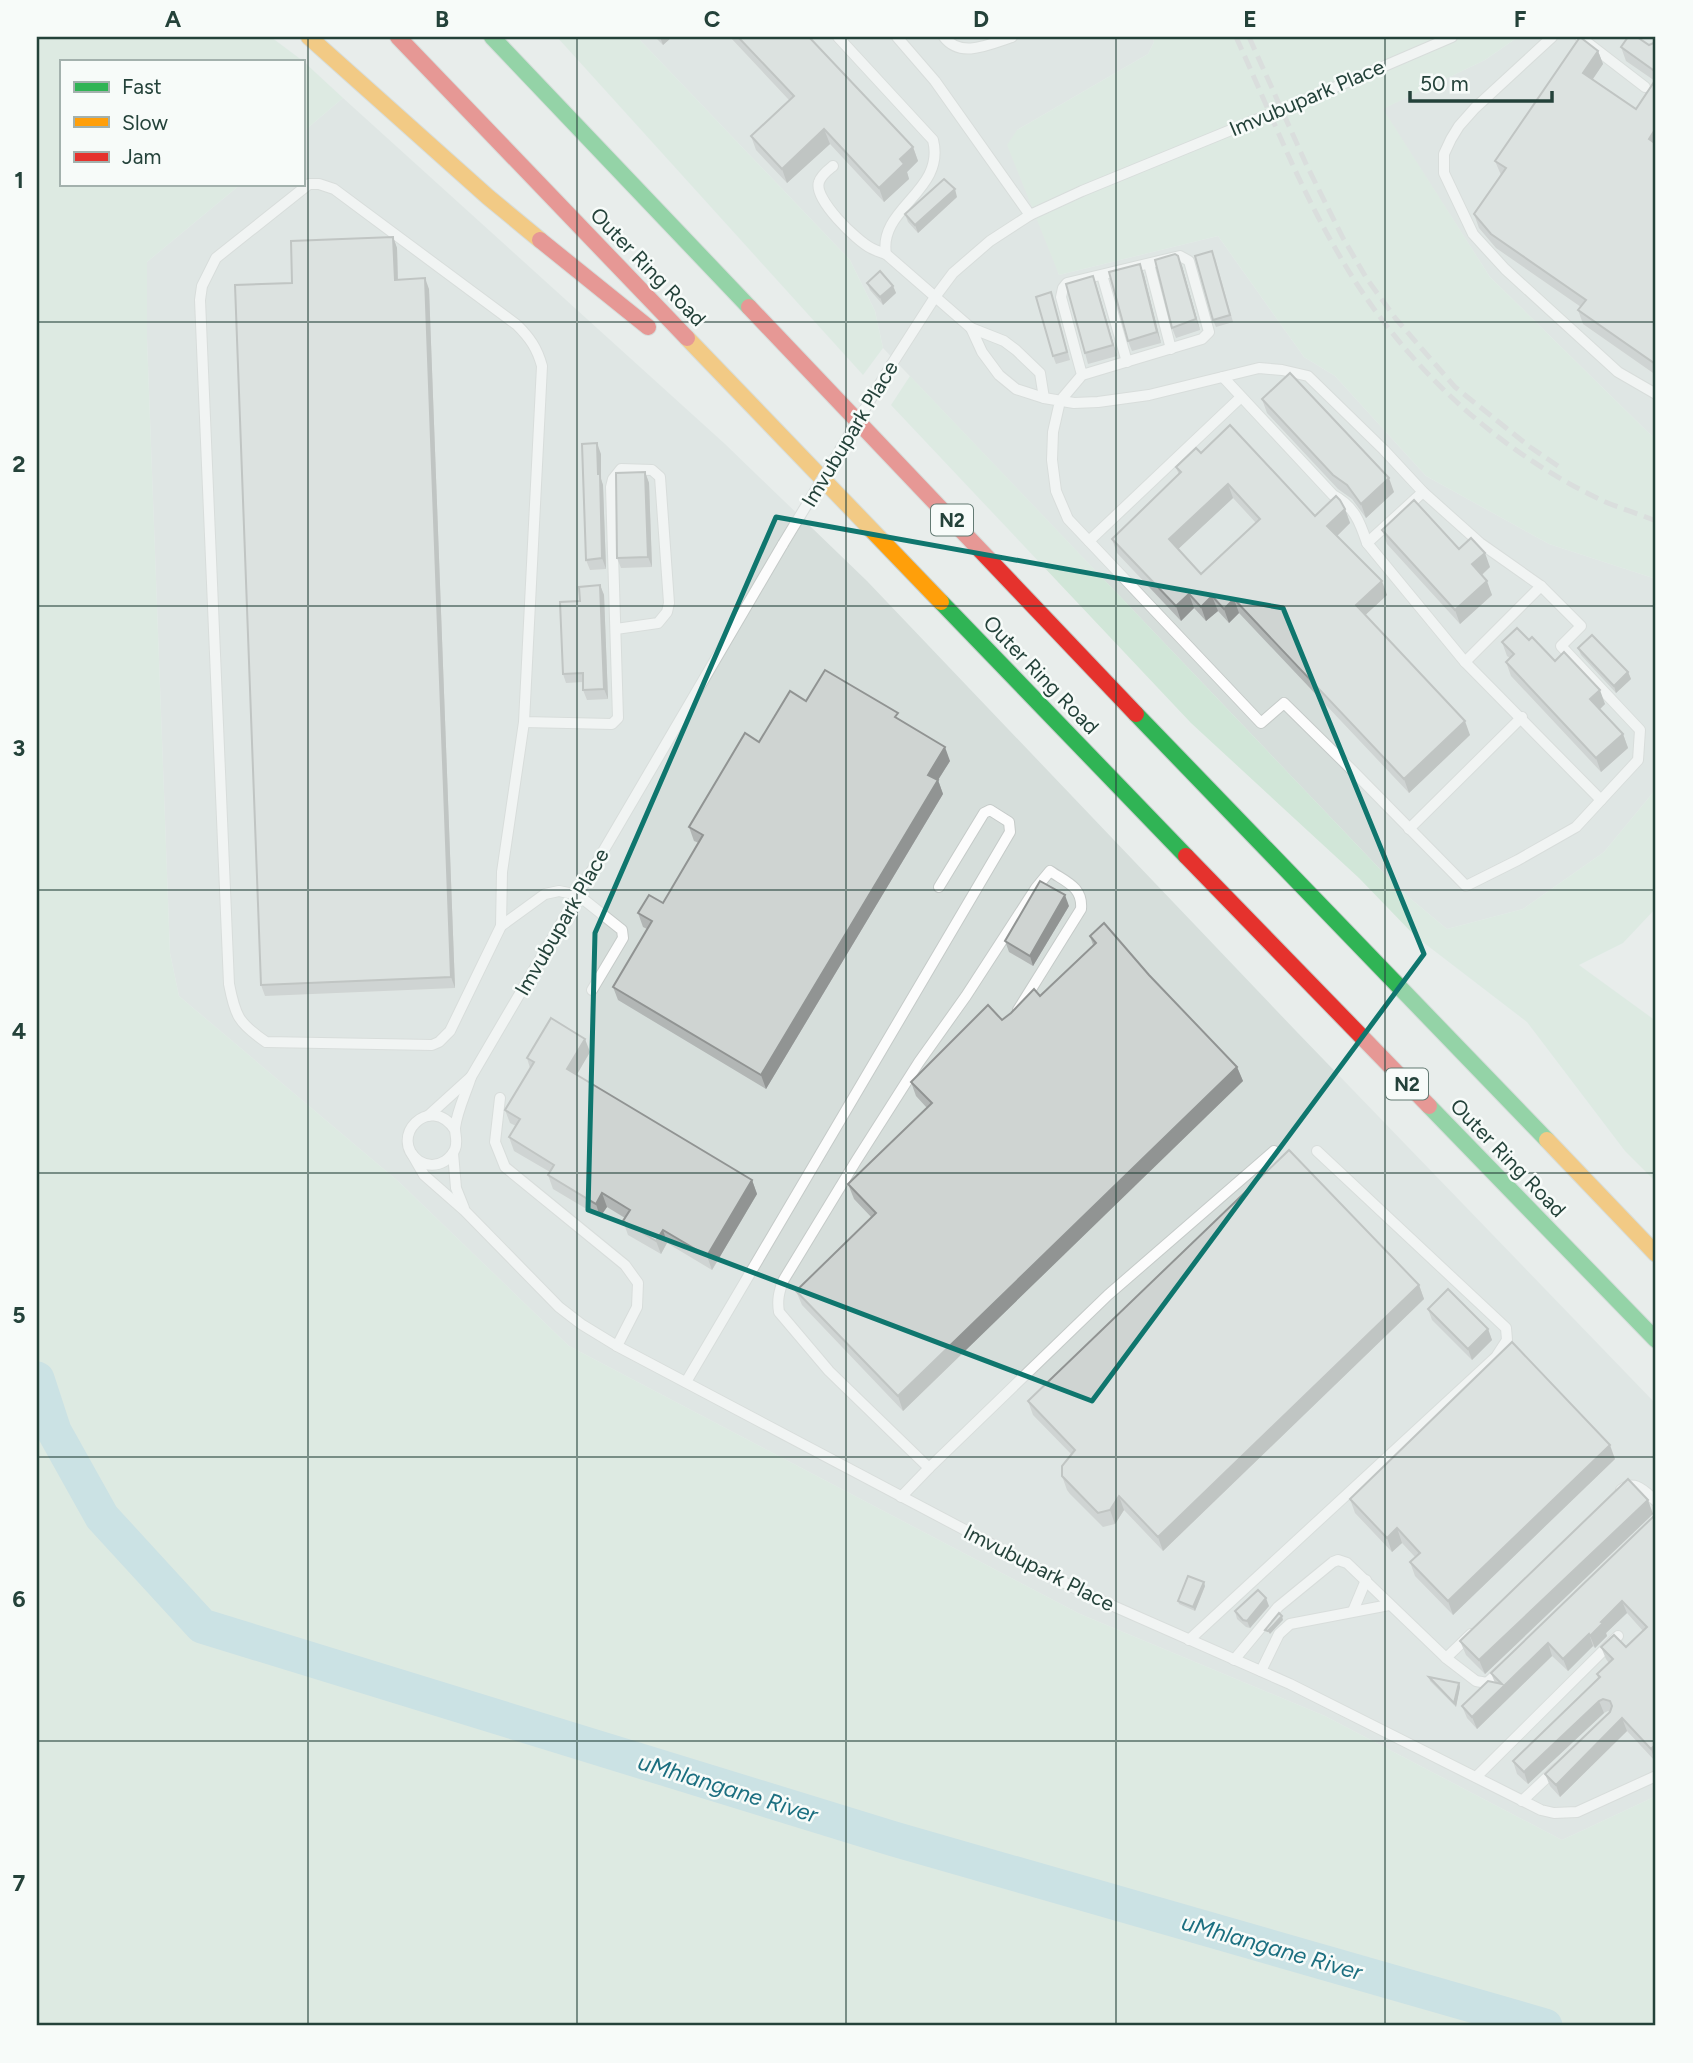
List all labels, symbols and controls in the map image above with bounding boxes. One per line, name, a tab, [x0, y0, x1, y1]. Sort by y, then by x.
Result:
text: A	[165, 5, 182, 33]
text: B	[435, 5, 449, 33]
text: C	[704, 5, 721, 33]
text: D	[973, 5, 989, 33]
text: E	[1243, 5, 1257, 33]
text: F	[1514, 5, 1527, 33]
street label: Imvubupark Place	[1226, 54, 1388, 141]
legend	[60, 60, 304, 186]
scale bar	[1410, 60, 1551, 104]
text: 50 m	[1420, 71, 1469, 96]
text: Fast	[122, 74, 162, 99]
text: Slow	[122, 110, 168, 135]
text: Jam	[122, 144, 161, 169]
text: 1	[14, 166, 24, 194]
street label: Outer Ring Road	[585, 202, 711, 331]
street label: Imvubupark Place	[796, 356, 903, 511]
text: 2	[12, 450, 26, 478]
road number: N2	[931, 505, 973, 536]
street label: Outer Ring Road	[978, 610, 1104, 739]
text: 3	[13, 734, 25, 762]
street label: Imvubupark Place	[509, 844, 614, 1000]
text: 4	[12, 1017, 26, 1045]
road number: N2	[1386, 1068, 1428, 1100]
street label: Outer Ring Road	[1445, 1093, 1571, 1222]
text: 5	[12, 1301, 26, 1329]
street label: Imvubupark Place	[960, 1519, 1119, 1616]
text: 6	[12, 1585, 26, 1613]
water label: uMhlangane River	[635, 1747, 822, 1829]
text: 7	[13, 1869, 26, 1897]
water label: uMhlangane River	[1178, 1908, 1367, 1986]

